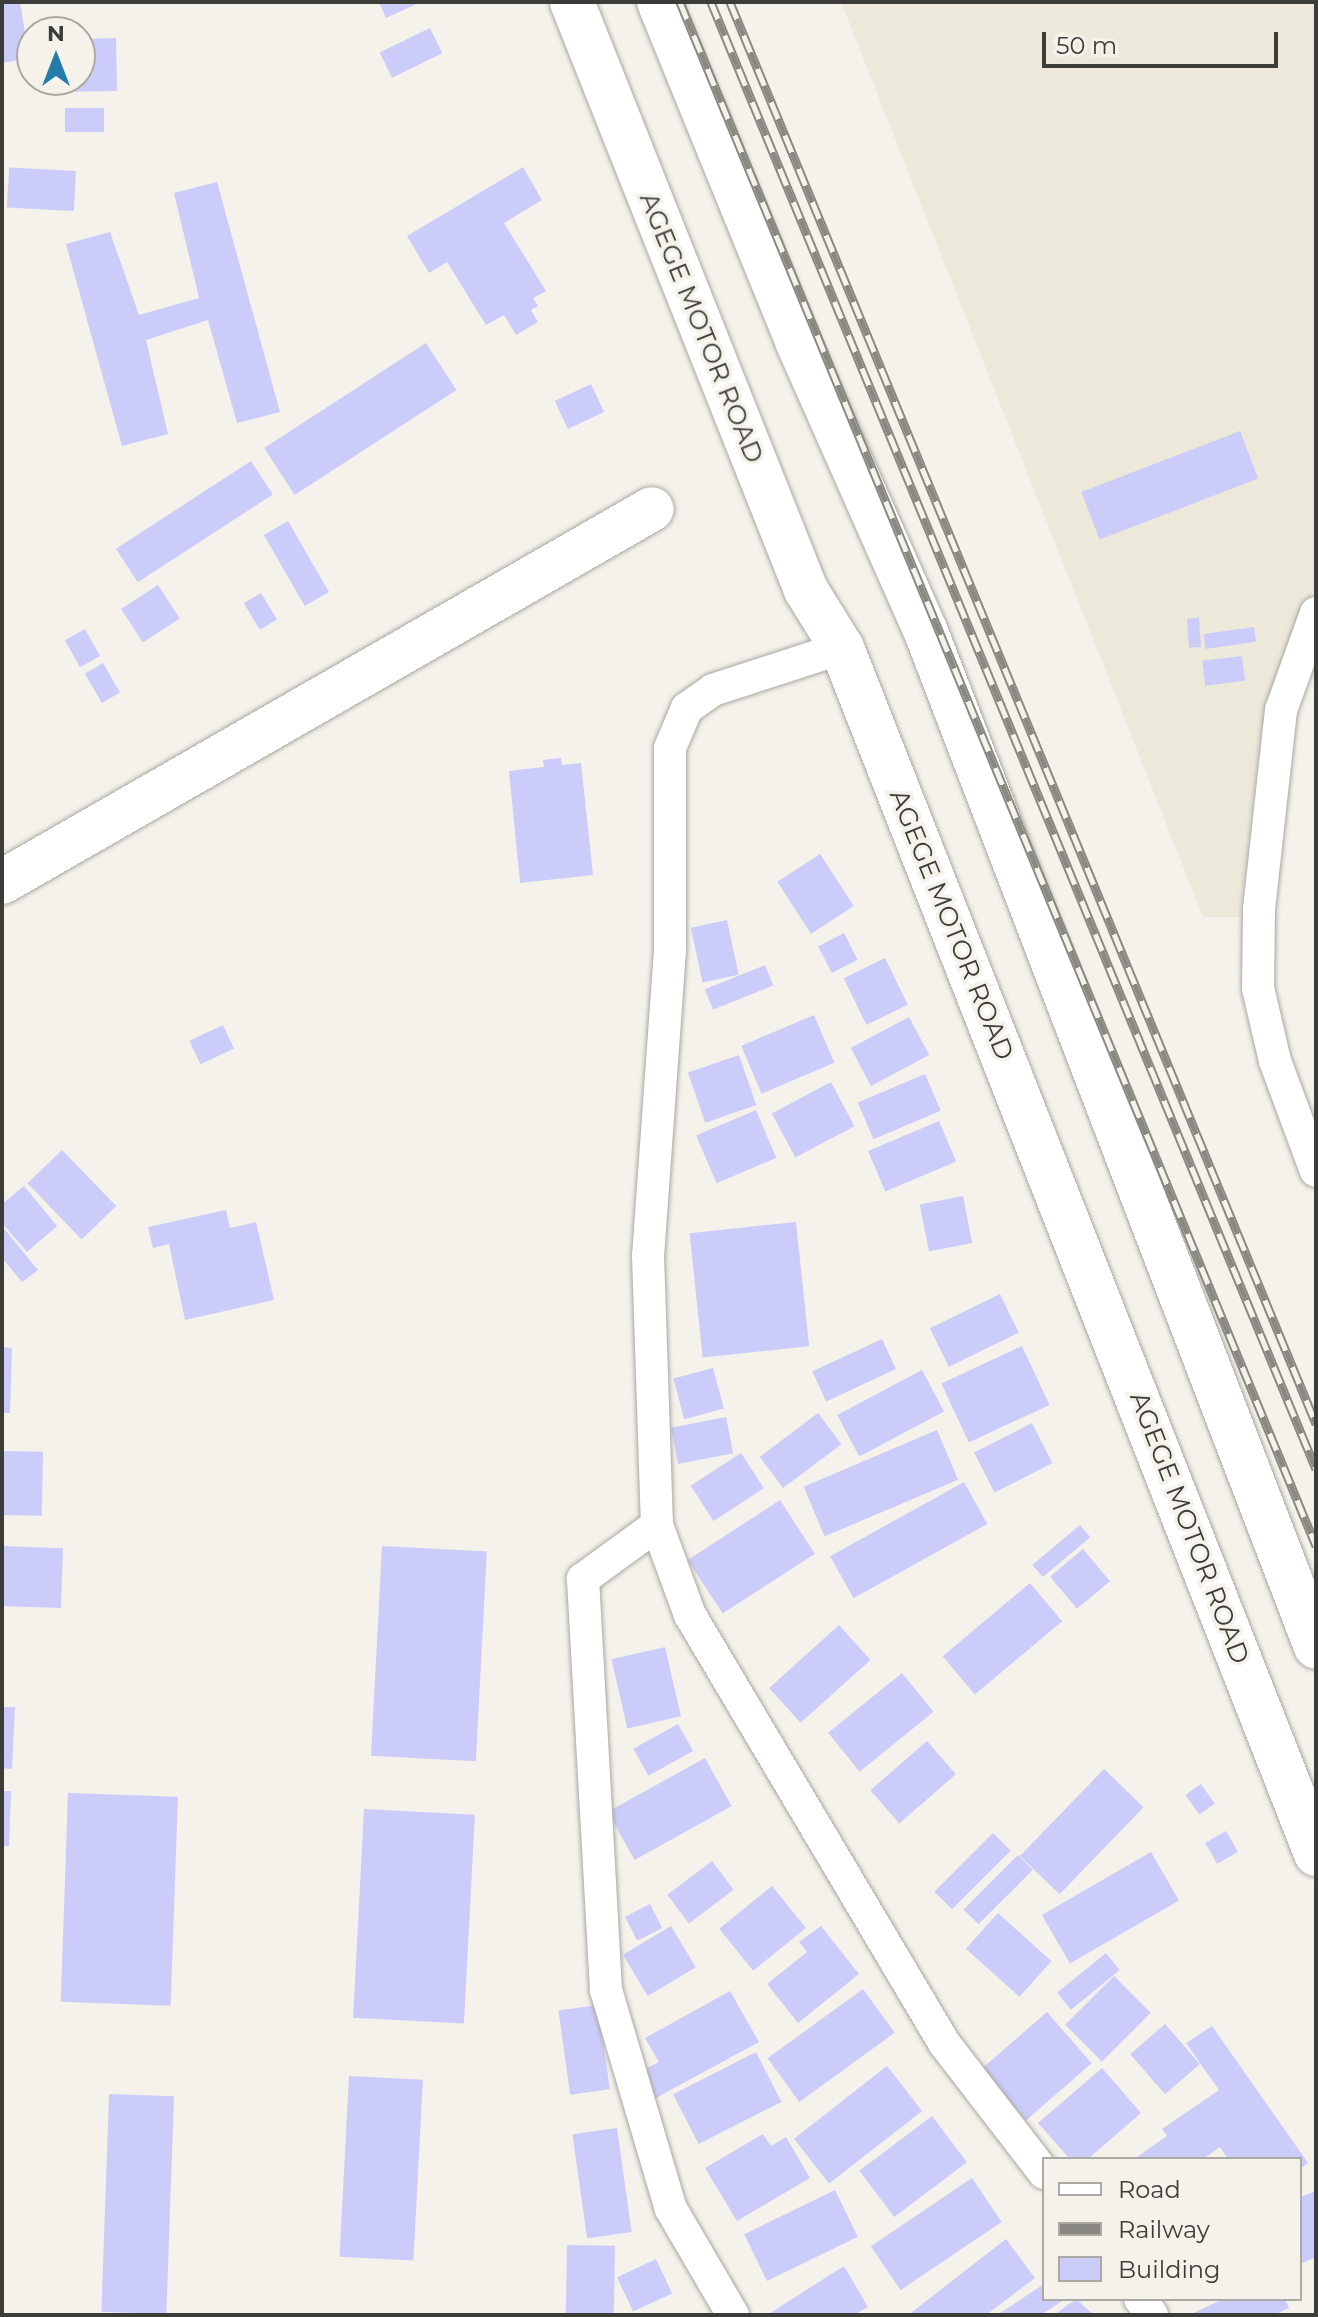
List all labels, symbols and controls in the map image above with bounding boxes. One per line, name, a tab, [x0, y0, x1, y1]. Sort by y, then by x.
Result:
north arrow	[16, 16, 96, 96]
scale bar	[1046, 16, 1282, 66]
text: N	[47, 20, 65, 47]
text: 50 m	[1056, 31, 1117, 60]
street label: AGEGE MOTOR ROAD	[632, 188, 770, 468]
street label: AGEGE MOTOR ROAD	[882, 785, 1020, 1065]
street label: AGEGE MOTOR ROAD	[1123, 1387, 1255, 1669]
legend	[1042, 2157, 1302, 2301]
text: Road	[1118, 2175, 1181, 2204]
text: Railway	[1118, 2215, 1210, 2244]
text: Building	[1118, 2255, 1221, 2284]

